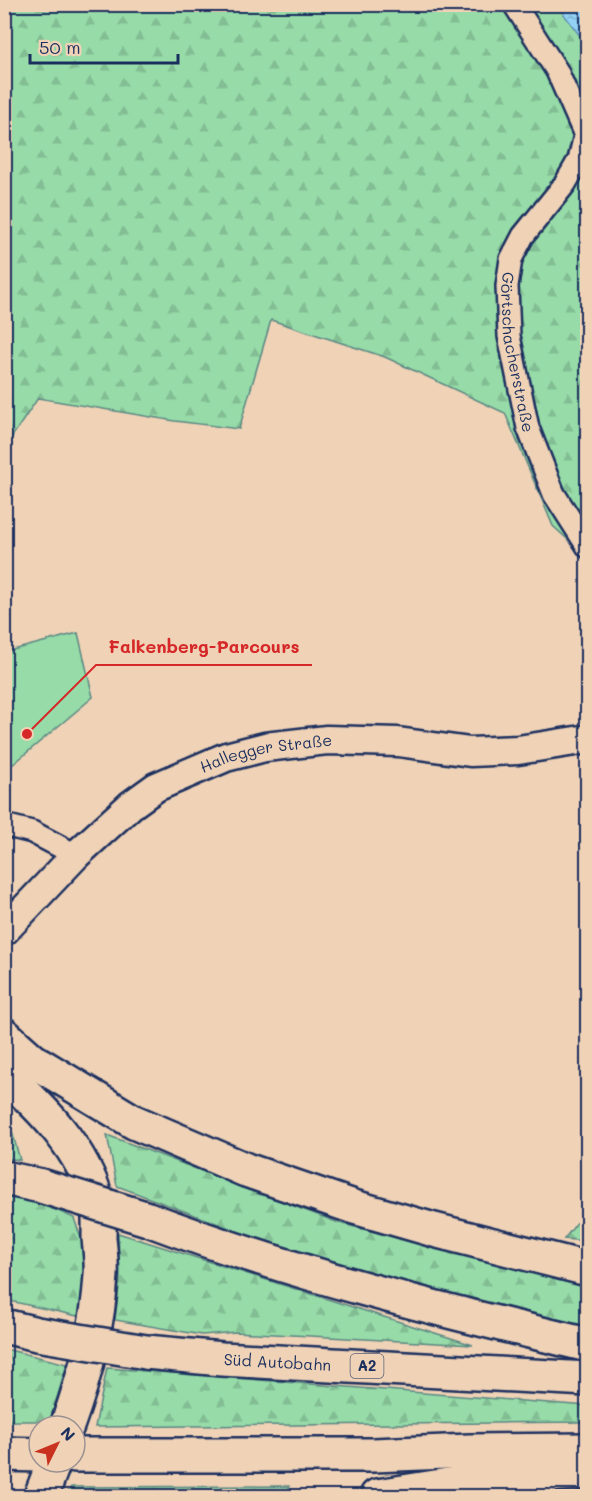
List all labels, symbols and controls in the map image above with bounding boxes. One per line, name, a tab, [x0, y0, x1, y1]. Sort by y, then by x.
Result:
scale bar	[30, 27, 178, 65]
text: 50 m	[39, 35, 81, 59]
street label: Görtschacherstraße	[497, 271, 540, 434]
callout: Falkenberg-Parcours	[96, 629, 312, 665]
text: Falkenberg-Parcours	[108, 634, 300, 658]
street label: Hallegger Straße	[196, 729, 333, 777]
street label: Süd Autobahn	[223, 1348, 332, 1375]
road number: A2	[350, 1354, 384, 1378]
north arrow	[27, 1414, 87, 1474]
text: N	[57, 1422, 80, 1445]

